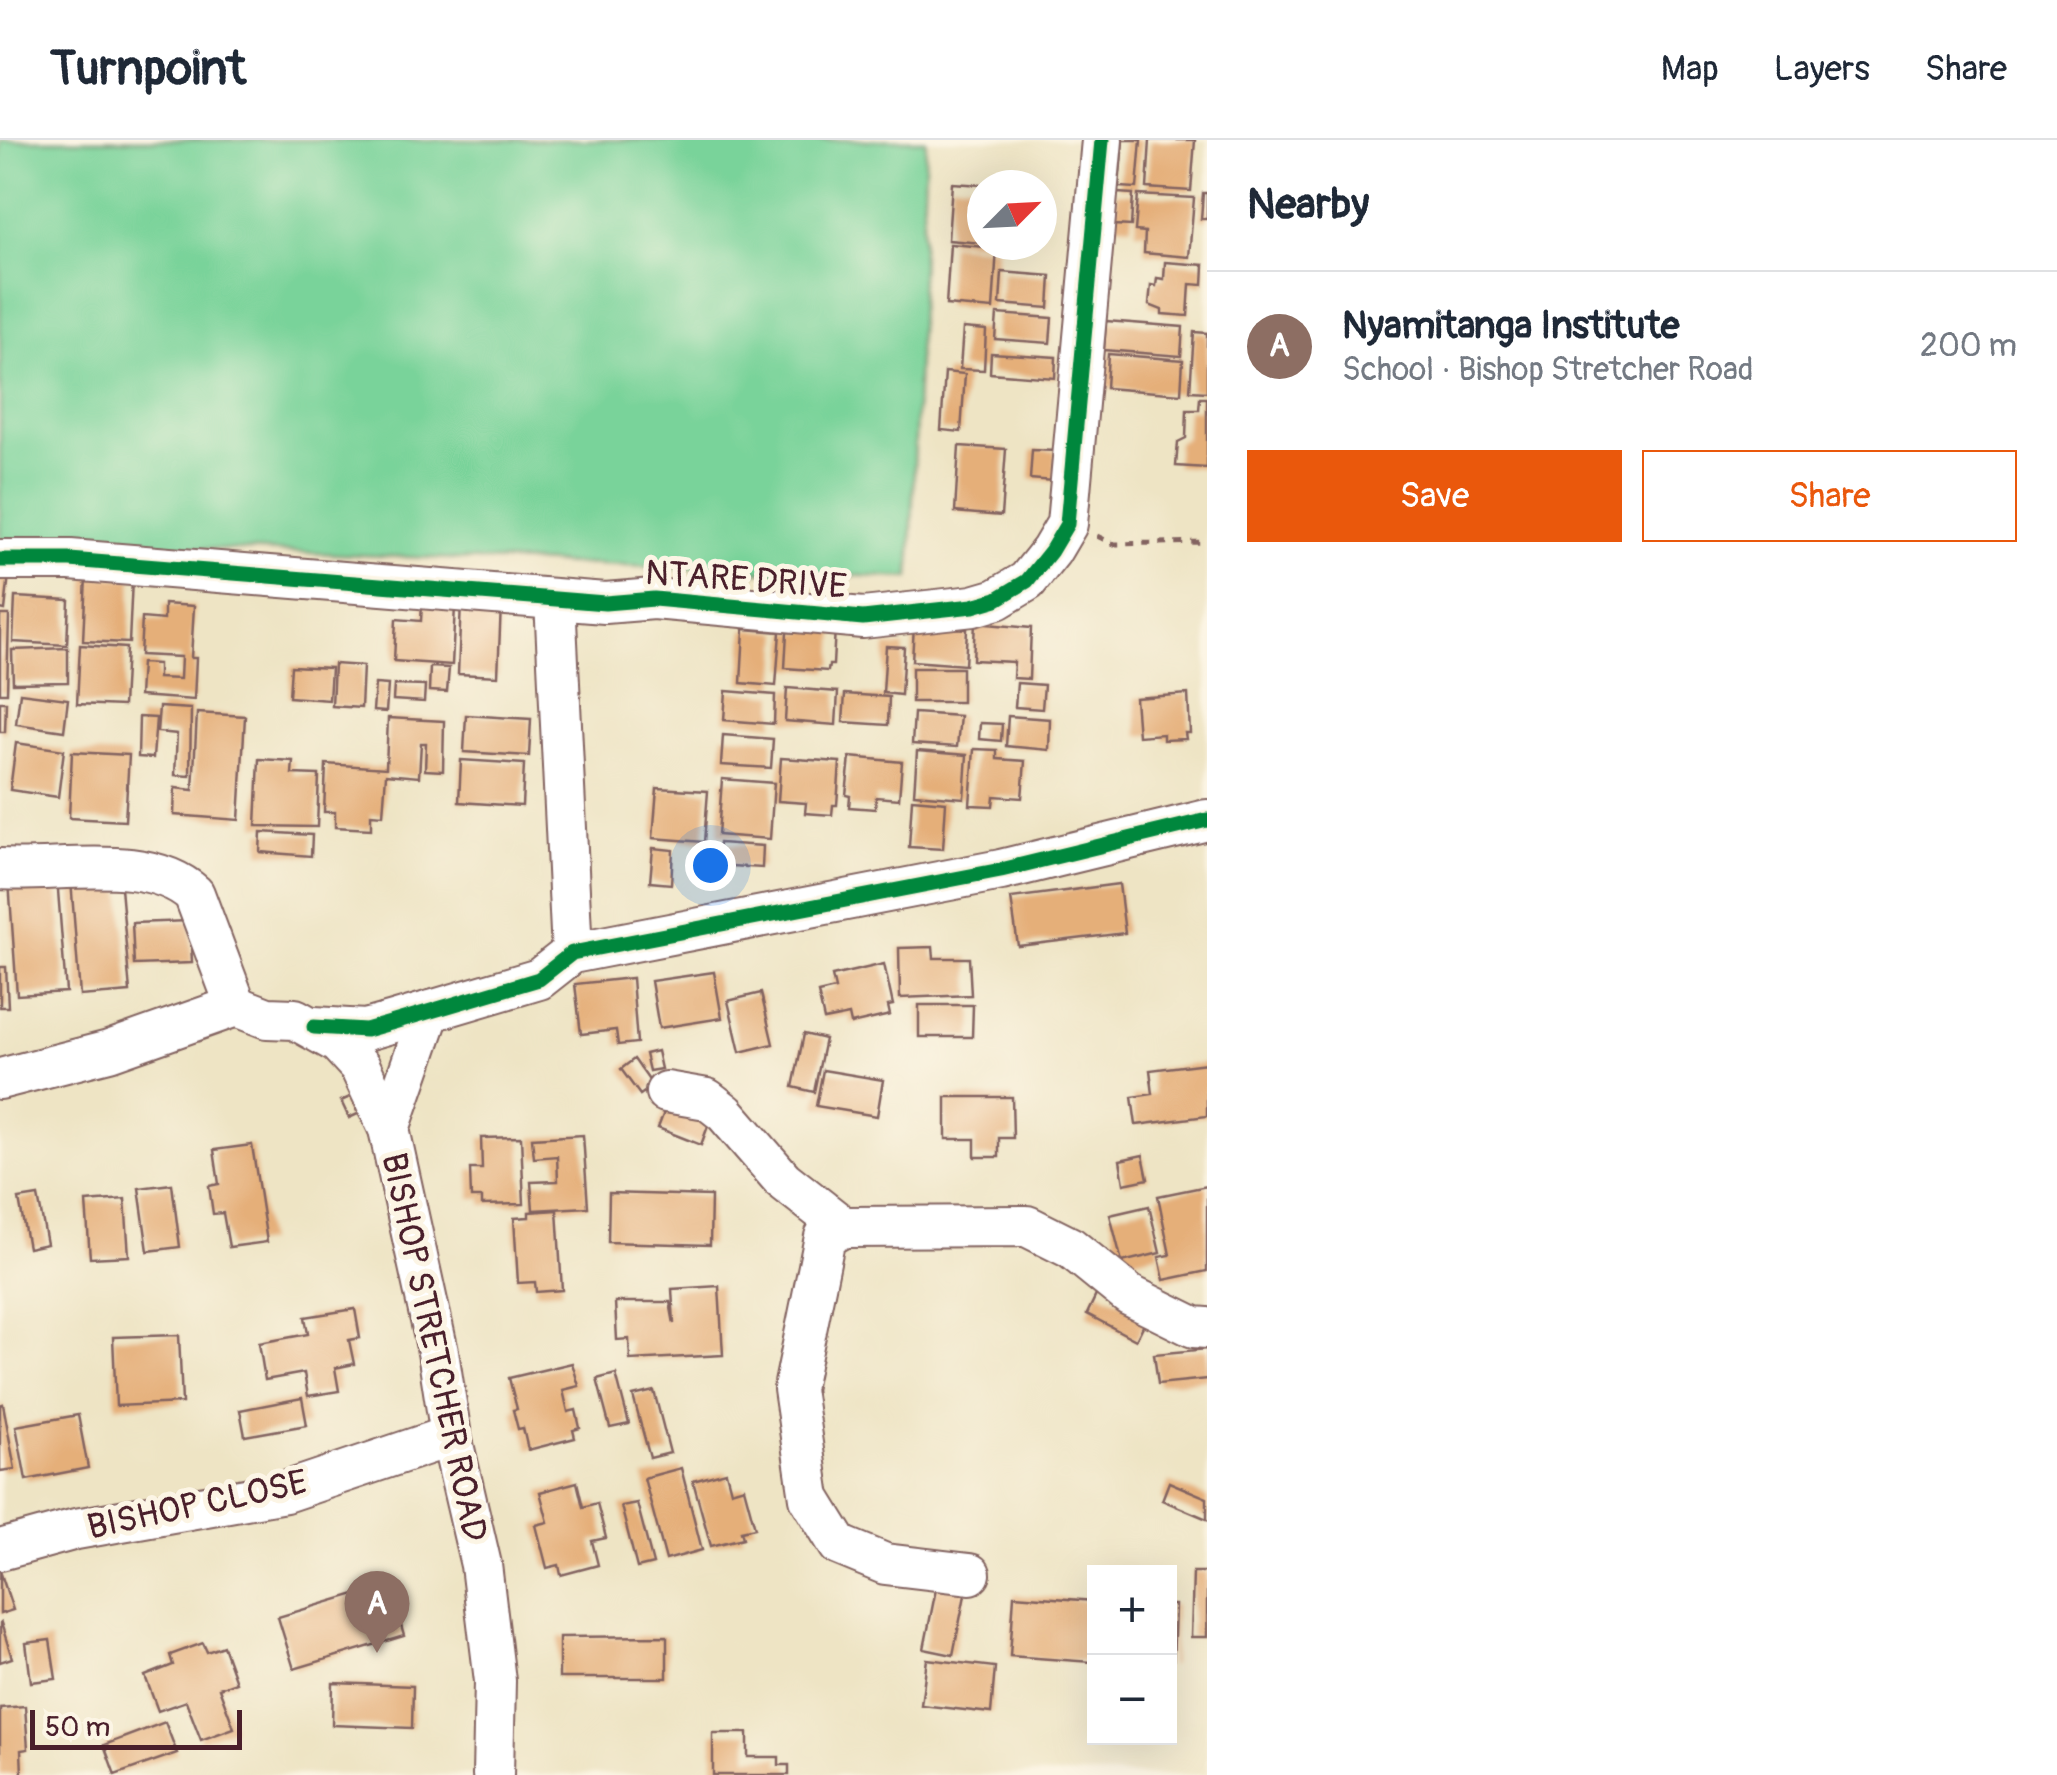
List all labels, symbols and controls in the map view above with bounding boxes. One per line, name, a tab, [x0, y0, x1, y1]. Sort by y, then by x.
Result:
text: Turnpoint	[50, 39, 246, 99]
text: Map	[1661, 47, 1719, 91]
text: Layers	[1774, 47, 1870, 91]
text: Share	[1925, 47, 2007, 91]
north arrow	[967, 170, 1057, 260]
text: Nearby	[1247, 179, 1369, 231]
text: Nyamitanga Institute	[1342, 302, 1679, 350]
text: A	[1269, 326, 1290, 366]
text: 200 m	[1920, 326, 2017, 366]
text: School · Bishop Stretcher Road	[1342, 350, 1754, 390]
button: Save	[1247, 450, 1622, 542]
button: Share	[1642, 450, 2017, 542]
street label: NTARE DRIVE	[644, 551, 848, 609]
your location	[685, 840, 736, 891]
street label: BISHOP STRETCHER ROAD	[371, 1149, 497, 1545]
street label: BISHOP CLOSE	[83, 1460, 311, 1550]
map controls	[1087, 1565, 1177, 1745]
button: +	[1087, 1565, 1177, 1655]
pin: A	[344, 1570, 410, 1653]
button: −	[1087, 1655, 1177, 1745]
scale bar	[30, 1705, 242, 1750]
text: 50 m	[45, 1710, 110, 1745]

